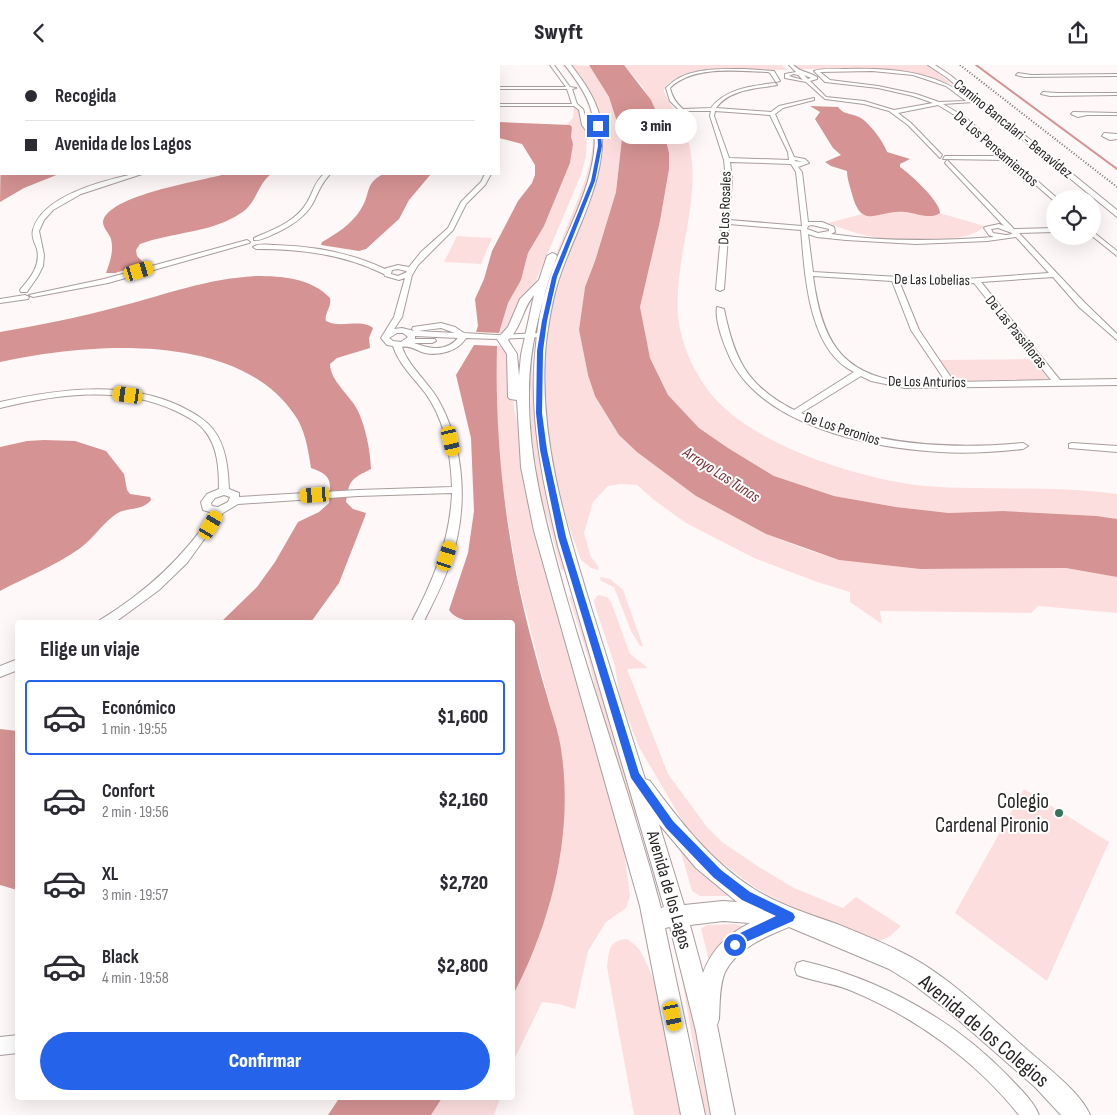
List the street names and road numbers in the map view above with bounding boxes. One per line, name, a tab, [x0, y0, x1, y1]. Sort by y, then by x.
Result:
street label: Camino Bancalari - Benavídez	[950, 75, 1077, 183]
street label: De Los Pensamientos	[950, 107, 1042, 191]
street label: De Los Rosales	[714, 171, 736, 245]
street label: De Las Lobelias	[894, 270, 970, 290]
street label: De Las Passifloras	[981, 292, 1051, 372]
street label: De Los Anturios	[888, 372, 966, 392]
street label: De Los Peronios	[802, 408, 882, 450]
street label: Avenida de los Lagos	[642, 827, 696, 952]
street label: Avenida de los Colegios	[913, 969, 1054, 1093]

